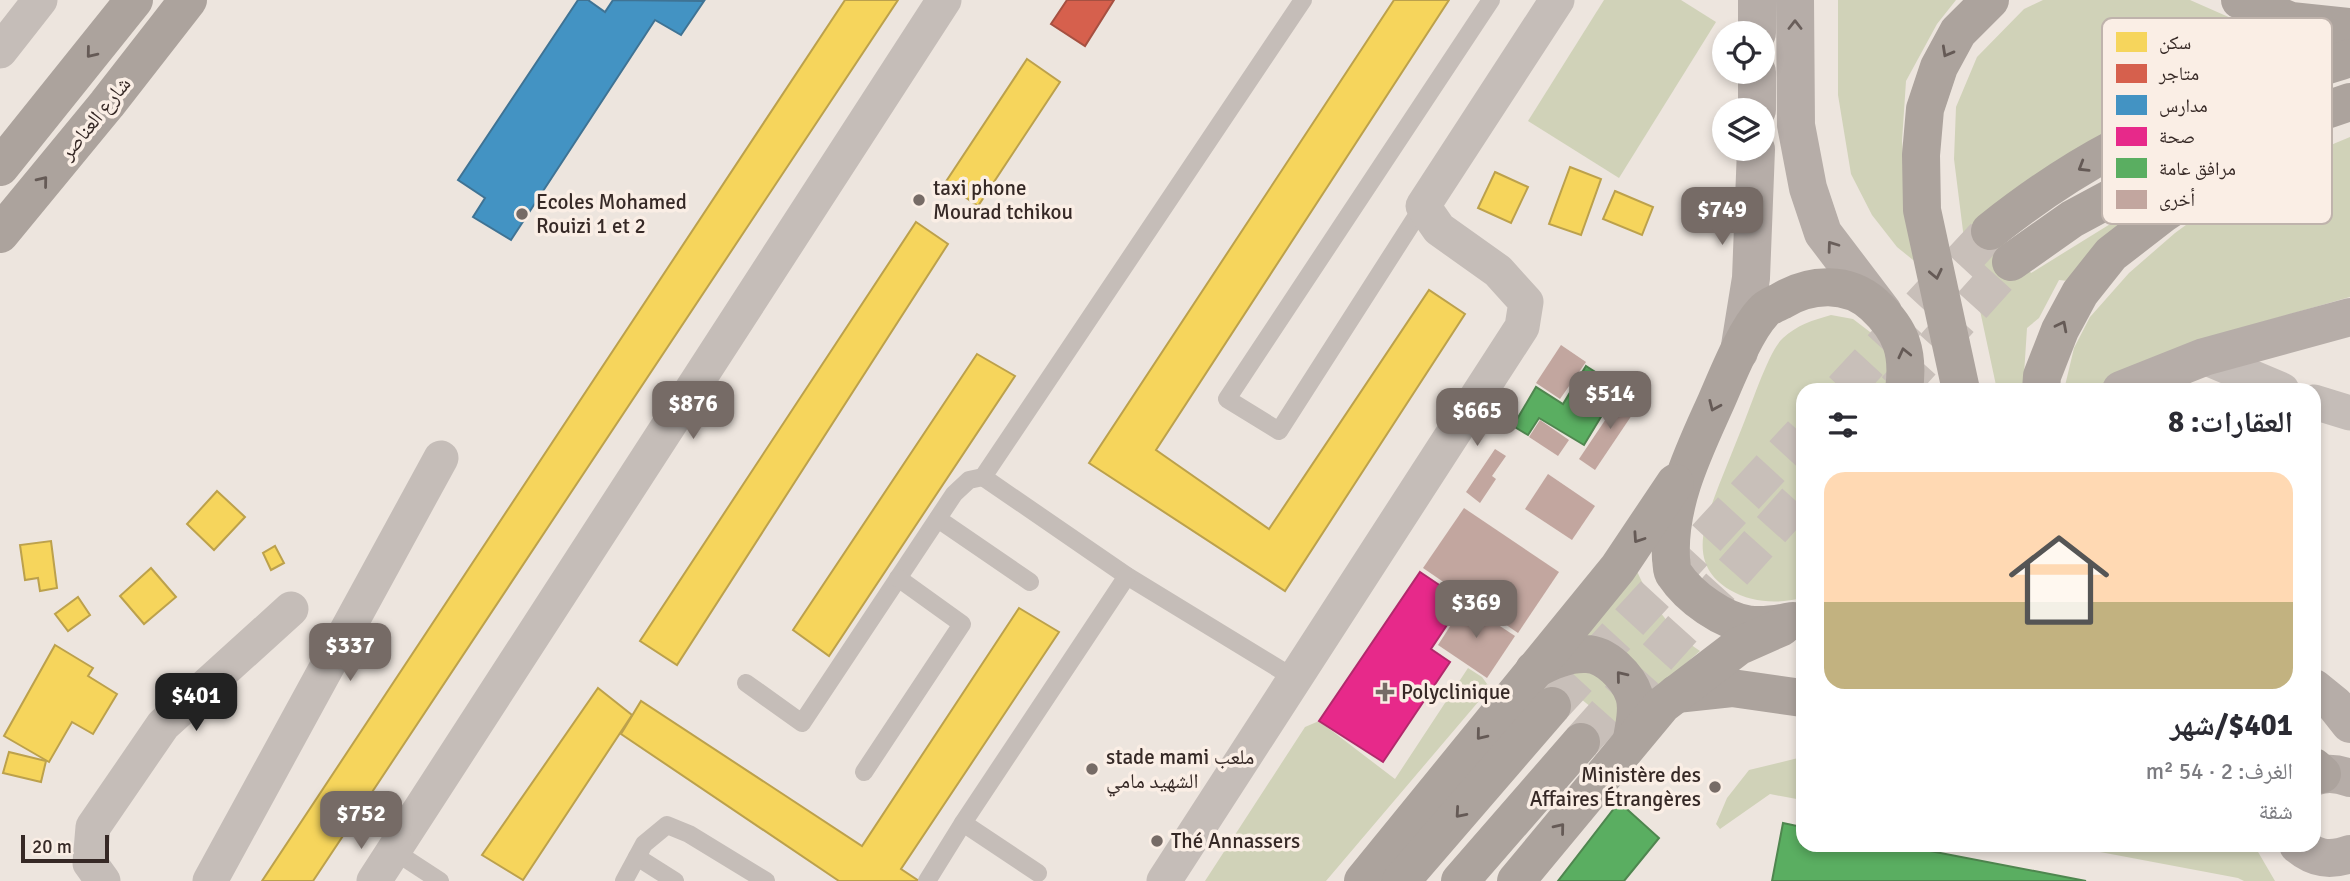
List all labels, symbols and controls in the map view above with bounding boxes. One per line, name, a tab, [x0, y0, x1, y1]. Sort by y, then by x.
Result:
legend	[2102, 18, 2332, 224]
one-way arrow	[1787, 19, 1803, 29]
map controls	[1712, 21, 1775, 161]
button: locate	[1712, 21, 1775, 84]
text: سكن	[2159, 31, 2191, 55]
one-way arrow	[1942, 45, 1955, 58]
one-way arrow	[87, 46, 100, 58]
text: متاجر	[2158, 62, 2199, 86]
street label: شارع العناصر	[53, 71, 136, 165]
text: مدارس	[2159, 94, 2208, 118]
button: layers	[1712, 98, 1775, 161]
text: صحة	[2159, 125, 2195, 149]
text: مرافق عامة	[2159, 157, 2236, 181]
one-way arrow	[2078, 158, 2091, 171]
place label: taxi phone Mourad tchikou	[933, 175, 1073, 225]
one-way arrow	[35, 177, 48, 189]
pin: $749	[1681, 188, 1763, 247]
text: أخرى	[2159, 188, 2195, 212]
place label: Ecoles Mohamed Rouizi 1 et 2	[536, 189, 687, 239]
marker: taxi phone Mourad tchikou	[911, 192, 927, 208]
text: $749	[1697, 195, 1747, 224]
marker: Ecoles Mohamed Rouizi 1 et 2	[514, 206, 530, 222]
one-way arrow	[1828, 241, 1841, 253]
one-way arrow	[1927, 268, 1942, 280]
one-way arrow	[2054, 321, 2068, 333]
one-way arrow	[1898, 347, 1912, 359]
pin: $514	[1569, 372, 1651, 431]
text: $514	[1585, 379, 1635, 408]
pin: $876	[652, 382, 734, 441]
pin: $665	[1436, 388, 1518, 448]
text: $876	[668, 389, 718, 418]
text: $665	[1452, 396, 1502, 425]
one-way arrow	[1708, 399, 1722, 411]
text: العقارات: 8	[2168, 404, 2293, 441]
icon: filters	[1824, 406, 1862, 444]
icon: home	[1996, 517, 2122, 643]
one-way arrow	[1634, 530, 1646, 543]
pin: $369	[1435, 580, 1517, 640]
text: $369	[1451, 588, 1501, 617]
pin: $337	[309, 624, 391, 683]
text: $337	[325, 631, 375, 660]
one-way arrow	[1616, 671, 1629, 683]
pin: $401	[155, 674, 237, 733]
place label: Polyclinique	[1401, 679, 1511, 705]
text: $401	[171, 681, 221, 710]
marker: Polyclinique	[1375, 682, 1395, 702]
text: $401/شهر	[2170, 707, 2293, 744]
one-way arrow	[1476, 728, 1489, 740]
place label: stade mami ملعب الشهيد مامي	[1106, 744, 1254, 797]
text: الغرف: 2 · 54 m²	[2146, 757, 2293, 786]
marker: stade mami ملعب الشهيد مامي	[1084, 761, 1100, 777]
place label: Ministère des Affaires Étrangères	[1530, 762, 1701, 812]
marker: Ministère des Affaires Étrangères	[1707, 779, 1723, 795]
pin: $752	[320, 792, 402, 851]
text: شقة	[2259, 797, 2293, 826]
text: $752	[336, 799, 386, 828]
one-way arrow	[1456, 805, 1468, 818]
one-way arrow	[1551, 824, 1564, 836]
place label: Thé Annassers	[1171, 828, 1300, 854]
scale bar	[21, 832, 108, 864]
marker: Thé Annassers	[1149, 833, 1165, 849]
text: 20 m	[32, 835, 72, 859]

